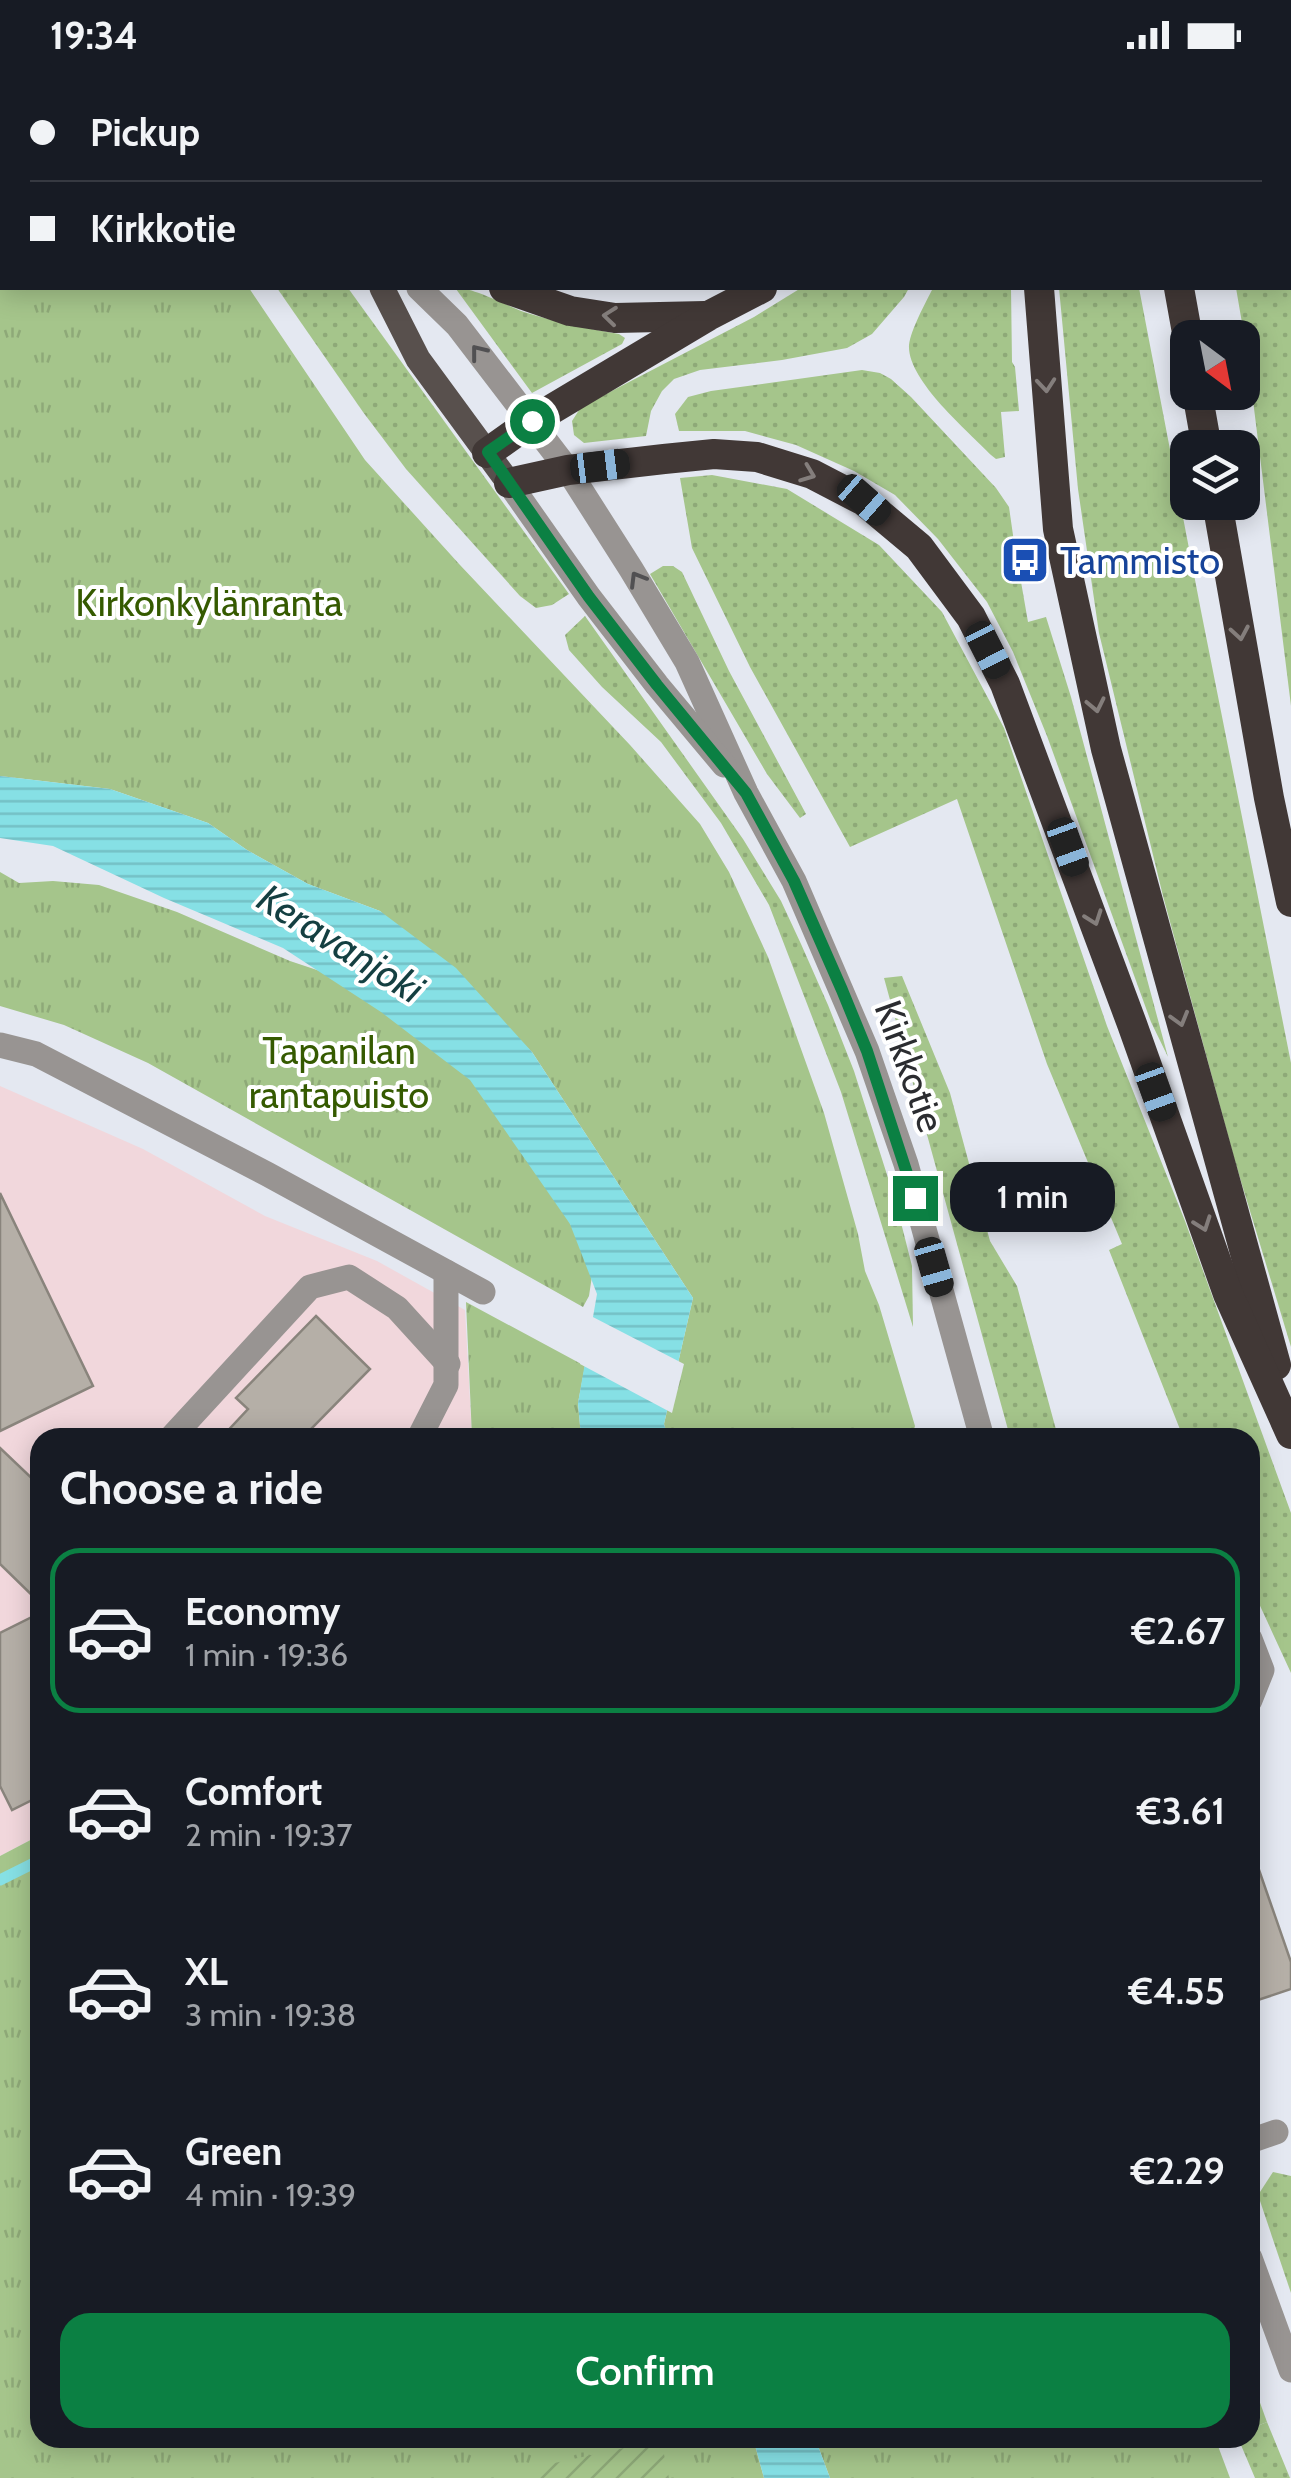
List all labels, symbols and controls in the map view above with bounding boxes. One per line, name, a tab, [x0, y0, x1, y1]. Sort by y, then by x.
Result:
text: 19:34	[50, 12, 138, 59]
text: Pickup	[90, 109, 200, 156]
text: Kirkkotie	[90, 205, 236, 252]
one-way arrow	[602, 306, 618, 328]
north arrow	[1170, 320, 1260, 410]
map controls	[1170, 320, 1260, 520]
one-way arrow	[472, 345, 490, 363]
one-way arrow	[1035, 377, 1057, 393]
route start	[510, 399, 555, 444]
button: layers	[1170, 430, 1260, 520]
car	[568, 447, 632, 485]
one-way arrow	[798, 463, 816, 483]
car	[832, 469, 896, 531]
bus stop icon: Tammisto	[999, 534, 1051, 586]
place label: Tammisto	[1060, 537, 1220, 584]
one-way arrow	[630, 572, 649, 590]
park label: Kirkonkylänranta	[75, 579, 343, 626]
car	[961, 616, 1015, 684]
one-way arrow	[1229, 625, 1250, 641]
one-way arrow	[1085, 696, 1106, 713]
car	[1044, 814, 1092, 880]
water label: Keravanjoki	[249, 873, 433, 1013]
one-way arrow	[1082, 909, 1103, 926]
street label: Kirkkotie	[865, 994, 955, 1138]
one-way arrow	[1168, 1010, 1189, 1027]
park label: Tapanilan rantapuisto	[249, 1027, 429, 1118]
car	[1132, 1059, 1180, 1125]
callout: 1 min	[950, 1163, 1115, 1233]
route end	[893, 1176, 938, 1221]
text: 1 min	[997, 1177, 1068, 1216]
one-way arrow	[1191, 1215, 1212, 1232]
car	[911, 1234, 957, 1300]
text: Choose a ride	[60, 1461, 323, 1515]
icon: car	[65, 1586, 155, 1676]
text: Economy	[185, 1588, 340, 1635]
text: €2.67	[1132, 1607, 1225, 1654]
text: 1 min · 19:36	[185, 1635, 348, 1674]
icon: car	[65, 1766, 155, 1856]
text: Comfort	[185, 1768, 322, 1815]
text: €3.61	[1137, 1787, 1225, 1834]
text: 2 min · 19:37	[185, 1815, 352, 1854]
icon: car	[65, 1946, 155, 2036]
text: XL	[185, 1948, 228, 1995]
text: €4.55	[1128, 1967, 1225, 2014]
text: 3 min · 19:38	[185, 1995, 356, 2034]
icon: car	[65, 2126, 155, 2216]
text: Green	[185, 2128, 282, 2175]
text: €2.29	[1131, 2147, 1225, 2194]
text: 4 min · 19:39	[185, 2175, 356, 2214]
button: Confirm	[60, 2313, 1230, 2428]

